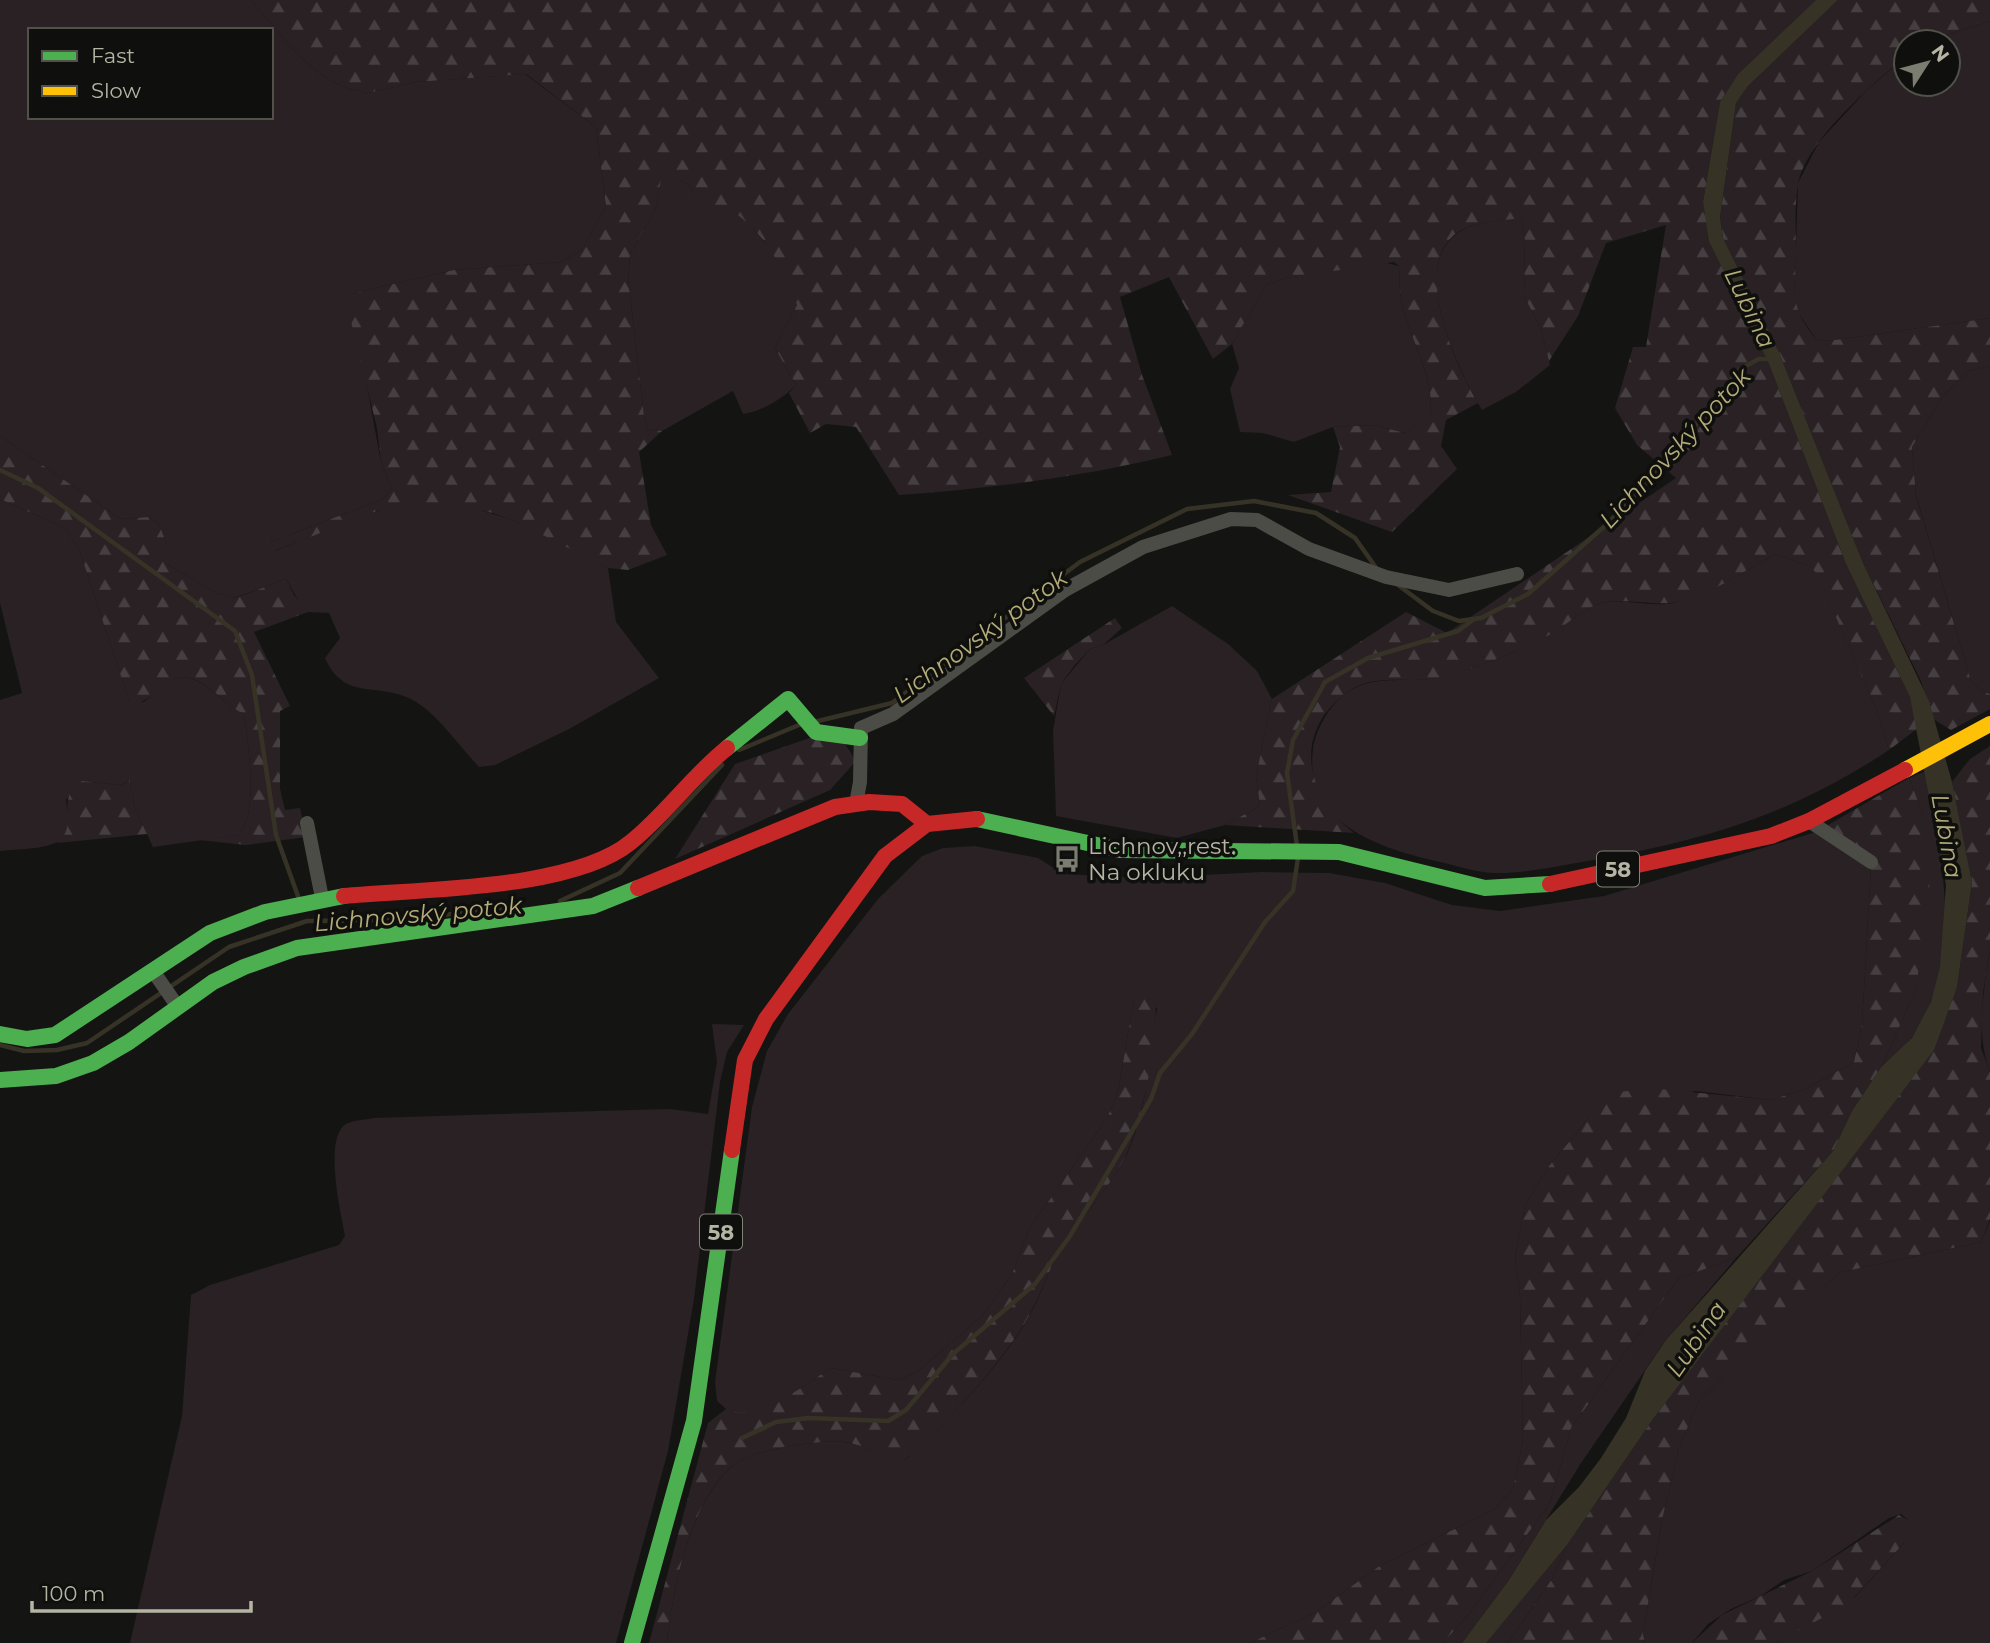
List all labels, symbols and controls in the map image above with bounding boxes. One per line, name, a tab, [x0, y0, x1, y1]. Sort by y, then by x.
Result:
legend	[28, 28, 273, 119]
north arrow	[1892, 28, 1962, 98]
text: N	[1927, 40, 1954, 66]
text: Fast	[91, 43, 135, 68]
text: Slow	[91, 78, 141, 103]
water label: Lubina	[1718, 263, 1782, 353]
water label: Lichnovský potok	[1593, 361, 1758, 534]
water label: Lichnovský potok	[887, 562, 1074, 709]
water label: Lubina	[1925, 791, 1969, 881]
place label: Lichnov,,rest. Na okluku	[1088, 832, 1236, 886]
bus stop icon: Lichnov,,rest. Na okluku	[1052, 844, 1082, 874]
road number: 58	[1597, 852, 1639, 886]
water label: Lichnovský potok	[313, 890, 525, 938]
road number: 58	[700, 1214, 742, 1250]
water label: Lubina	[1660, 1296, 1732, 1382]
scale bar	[32, 1570, 250, 1614]
text: 100 m	[42, 1581, 105, 1606]

